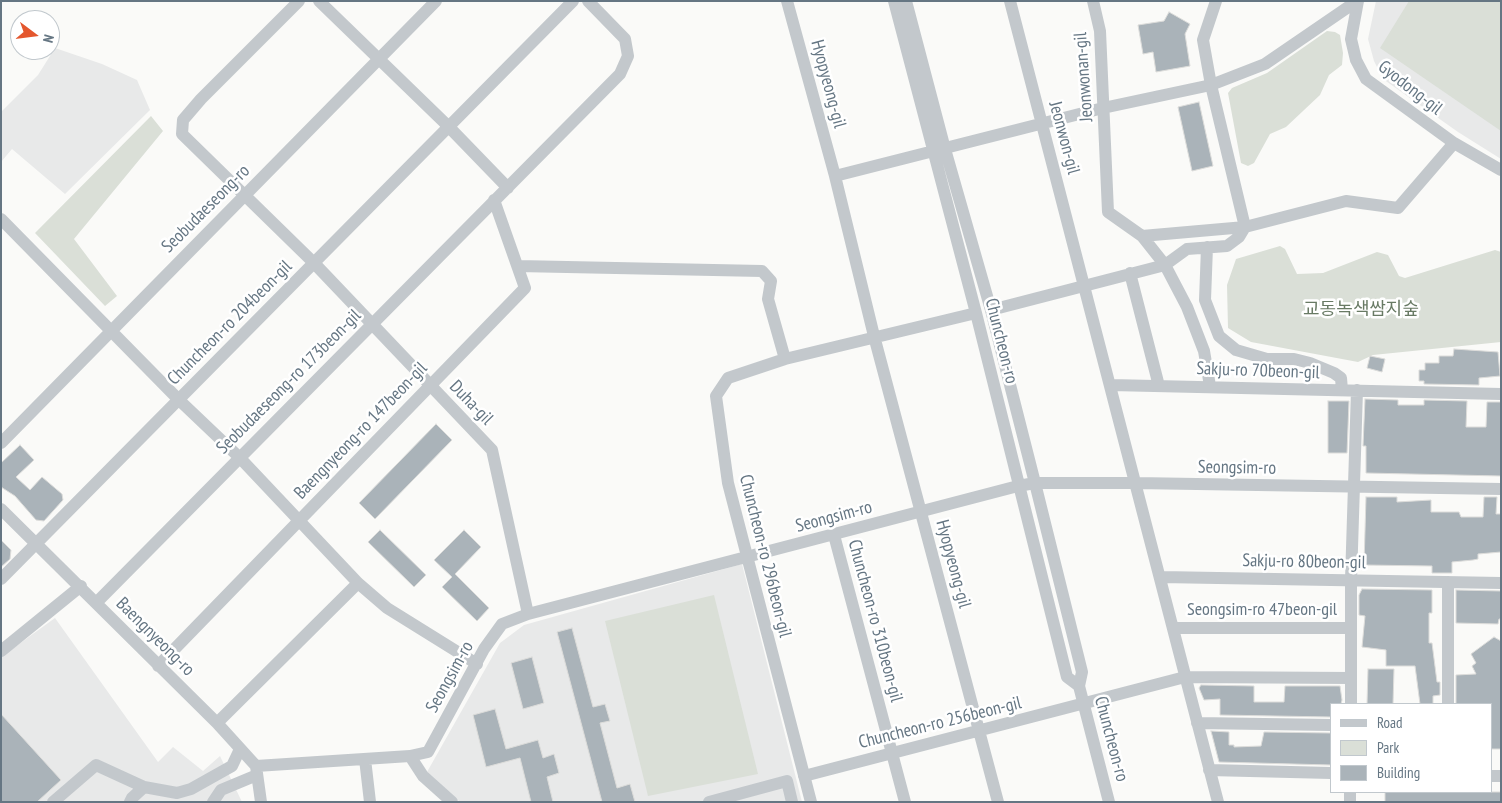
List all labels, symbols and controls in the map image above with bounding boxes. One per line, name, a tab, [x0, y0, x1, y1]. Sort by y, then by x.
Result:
north arrow	[10, 10, 60, 60]
street label: Jeonwonan-gil	[1070, 32, 1098, 122]
text: N	[39, 33, 58, 45]
street label: Hyopyeong-gil	[806, 38, 850, 130]
street label: Gyodong-gil	[1374, 56, 1446, 120]
street label: Jeonwon-gil	[1044, 99, 1084, 177]
street label: Seobudaeseong-ro	[157, 160, 255, 258]
street label: Chuncheon-ro 204beon-gil	[163, 256, 297, 390]
street label: Chuncheon-ro	[980, 296, 1022, 386]
park label: 교동녹색쌈지숲	[1303, 299, 1419, 321]
street label: Seobudaeseong-ro 173beon-gil	[212, 305, 366, 459]
street label: Baengnyeong-ro 147beon-gil	[290, 358, 432, 504]
street label: Sakju-ro 70beon-gil	[1196, 358, 1320, 384]
street label: Duha-gil	[445, 376, 497, 430]
street label: Seongsim-ro	[1198, 457, 1276, 479]
street label: Chuncheon-ro 296beon-gil	[734, 472, 796, 640]
street label: Seongsim-ro	[793, 496, 875, 538]
street label: Hyopyeong-gil	[931, 518, 975, 610]
street label: Chuncheon-ro 310beon-gil	[843, 537, 907, 705]
street label: Sakju-ro 80beon-gil	[1242, 550, 1366, 574]
street label: Baengnyeong-ro	[111, 593, 199, 681]
street label: Seongsim-ro 47beon-gil	[1187, 599, 1337, 621]
street label: Seongsim-ro	[422, 638, 478, 716]
street label: Chuncheon-ro 256beon-gil	[856, 692, 1024, 754]
street label: Chuncheon-ro	[1089, 694, 1133, 784]
legend	[1330, 703, 1492, 793]
text: Road	[1377, 713, 1403, 732]
text: Park	[1377, 738, 1399, 757]
text: Building	[1377, 763, 1420, 782]

